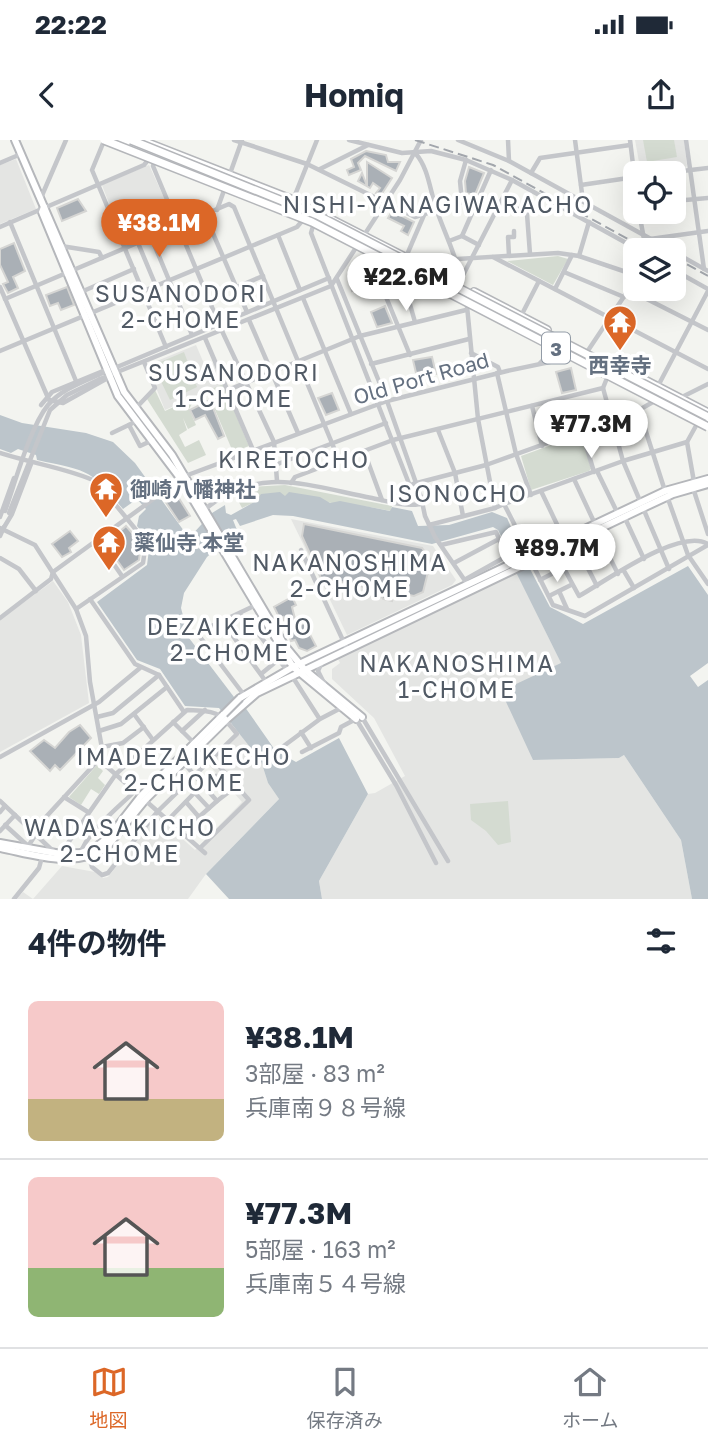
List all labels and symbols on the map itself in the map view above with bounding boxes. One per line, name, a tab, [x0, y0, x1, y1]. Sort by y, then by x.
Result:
district label: NISHI-YANAGIWARACHO	[283, 190, 593, 218]
pin: ¥38.1M	[102, 200, 216, 259]
pin: ¥22.6M	[349, 254, 463, 313]
district label: SUSANODORI 2-CHOME	[95, 279, 267, 333]
temple icon: 西幸寺	[601, 303, 639, 352]
road number: 3	[542, 332, 570, 364]
street label: Old Port Road	[350, 346, 492, 410]
place label: 西幸寺	[589, 352, 652, 378]
district label: SUSANODORI 1-CHOME	[148, 358, 320, 412]
pin: ¥77.3M	[534, 400, 648, 460]
district label: KIRETOCHO	[218, 445, 370, 473]
temple icon: 御崎八幡神社	[87, 470, 125, 519]
place label: 御崎八幡神社	[130, 476, 256, 502]
district label: ISONOCHO	[388, 479, 528, 507]
temple icon: 薬仙寺 本堂	[90, 523, 128, 572]
pin: ¥89.7M	[500, 524, 614, 584]
place label: 薬仙寺 本堂	[134, 529, 244, 555]
district label: NAKANOSHIMA 2-CHOME	[252, 548, 448, 602]
district label: DEZAIKECHO 2-CHOME	[147, 612, 313, 666]
district label: NAKANOSHIMA 1-CHOME	[359, 649, 555, 703]
district label: IMADEZAIKECHO 2-CHOME	[77, 742, 291, 796]
district label: WADASAKICHO 2-CHOME	[24, 813, 216, 867]

